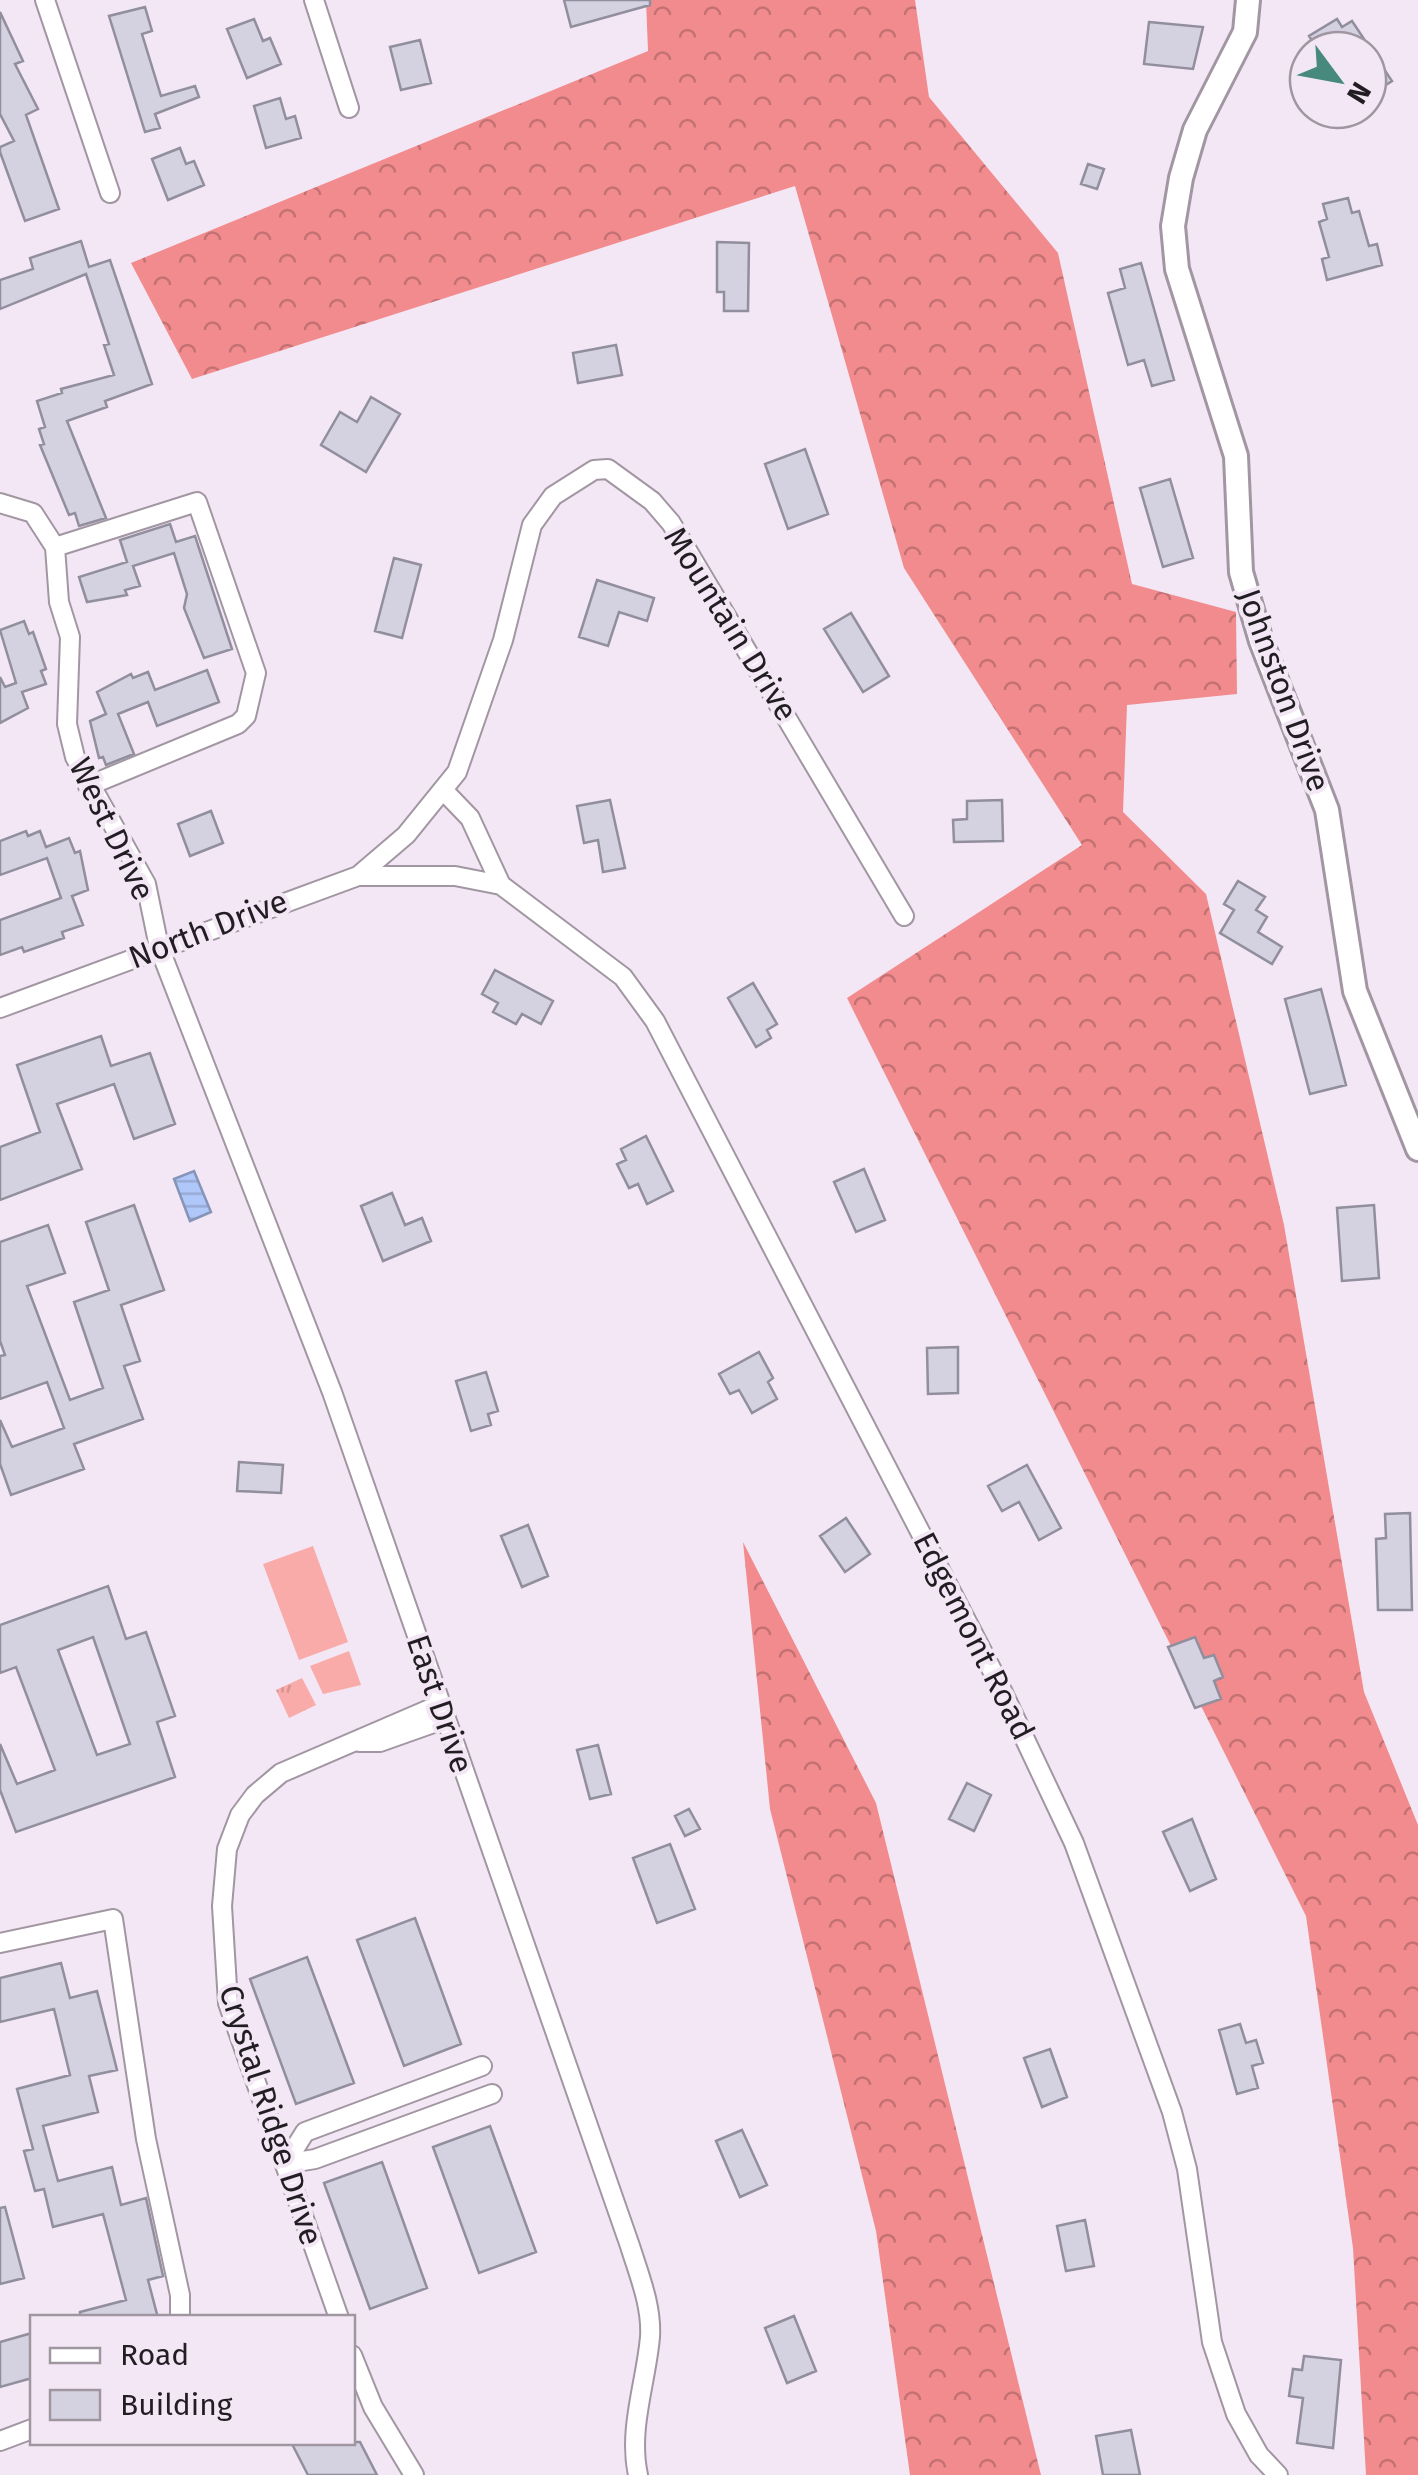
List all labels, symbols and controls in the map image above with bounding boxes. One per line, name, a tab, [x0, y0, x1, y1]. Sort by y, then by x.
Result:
north arrow	[1288, 30, 1388, 130]
text: N	[1340, 76, 1378, 110]
street label: Mountain Drive	[656, 520, 806, 728]
street label: Johnston Drive	[1230, 583, 1338, 797]
street label: West Drive	[61, 752, 163, 906]
street label: North Drive	[123, 881, 293, 977]
street label: Edgemont Road	[905, 1526, 1043, 1746]
street label: East Drive	[399, 1630, 481, 1778]
street label: Crystal Ridge Drive	[211, 1980, 331, 2250]
legend	[30, 2315, 355, 2445]
text: Road	[120, 2337, 189, 2373]
text: Building	[120, 2387, 233, 2423]

